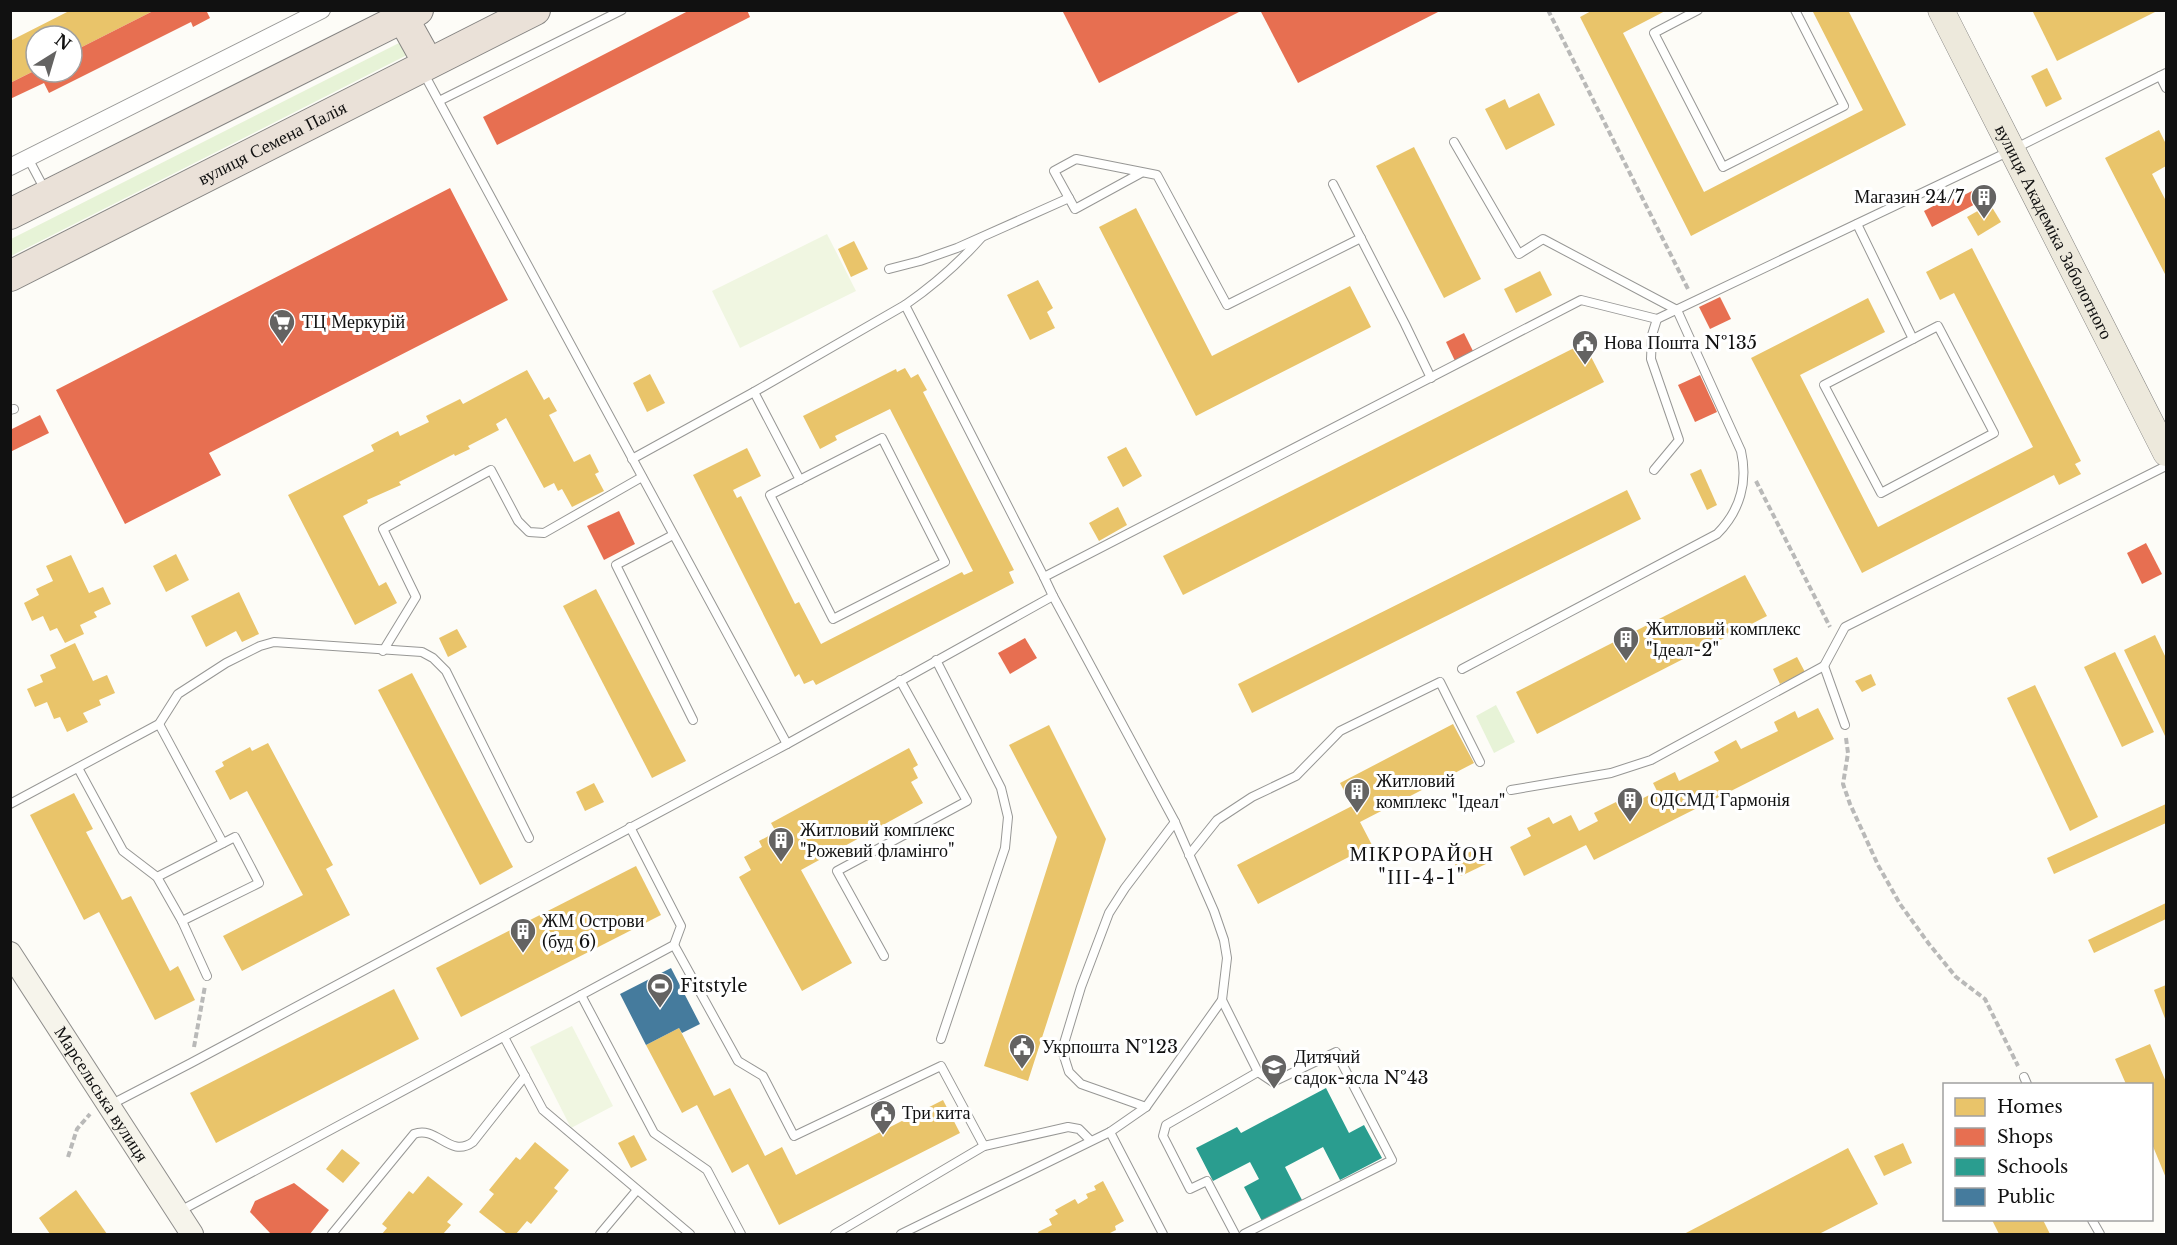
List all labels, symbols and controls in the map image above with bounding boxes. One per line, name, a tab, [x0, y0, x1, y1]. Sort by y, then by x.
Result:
north arrow	[24, 24, 84, 84]
text: N	[51, 30, 75, 55]
street label: вулиця Семена Палія	[194, 96, 350, 190]
street label: вулиця Академіка Заболотного	[1990, 121, 2117, 343]
building icon: Магазин 24/7	[1969, 182, 1999, 220]
place label: Магазин 24/7	[1854, 186, 1965, 208]
supermarket icon: ТЦ Меркурій	[267, 307, 297, 345]
place label: ТЦ Меркурій	[302, 311, 405, 333]
public building icon: Нова Пошта №135	[1570, 328, 1600, 366]
place label: Нова Пошта №135	[1604, 332, 1757, 354]
place label: Житловий комплекс "Ідеал-2"	[1646, 618, 1801, 661]
building icon: Житловий комплекс "Ідеал-2"	[1611, 624, 1641, 662]
place label: Житловий комплекс "Ідеал"	[1376, 770, 1505, 813]
building icon: Житловий комплекс "Ідеал"	[1342, 776, 1372, 814]
building icon: ОДСМД Гармонія	[1615, 785, 1645, 823]
place label: ОДСМД Гармонія	[1650, 789, 1790, 811]
place label: Житловий комплекс "Рожевий фламінго"	[800, 819, 955, 862]
building icon: Житловий комплекс "Рожевий фламінго"	[766, 825, 796, 863]
district label: МІКРОРАЙОН "ІІІ-4-1"	[1350, 842, 1494, 889]
place label: ЖМ Острови (буд 6)	[542, 910, 645, 953]
building icon: ЖМ Острови (буд 6)	[508, 916, 538, 954]
sports icon: Fitstyle	[645, 971, 675, 1009]
place label: Fitstyle	[680, 975, 747, 997]
street label: Марсельська вулиця	[49, 1022, 153, 1166]
public building icon: Укрпошта №123	[1007, 1032, 1037, 1070]
place label: Укрпошта №123	[1042, 1036, 1178, 1058]
place label: Дитячий садок-ясла №43	[1294, 1046, 1429, 1089]
school or university icon: Дитячий садок-ясла №43	[1259, 1052, 1289, 1090]
legend	[1943, 1083, 2153, 1221]
text: Homes	[1997, 1096, 2063, 1118]
public building icon: Три кита	[868, 1098, 898, 1136]
place label: Три кита	[902, 1102, 971, 1124]
text: Shops	[1997, 1126, 2053, 1148]
text: Schools	[1997, 1156, 2068, 1178]
text: Public	[1997, 1186, 2055, 1208]

